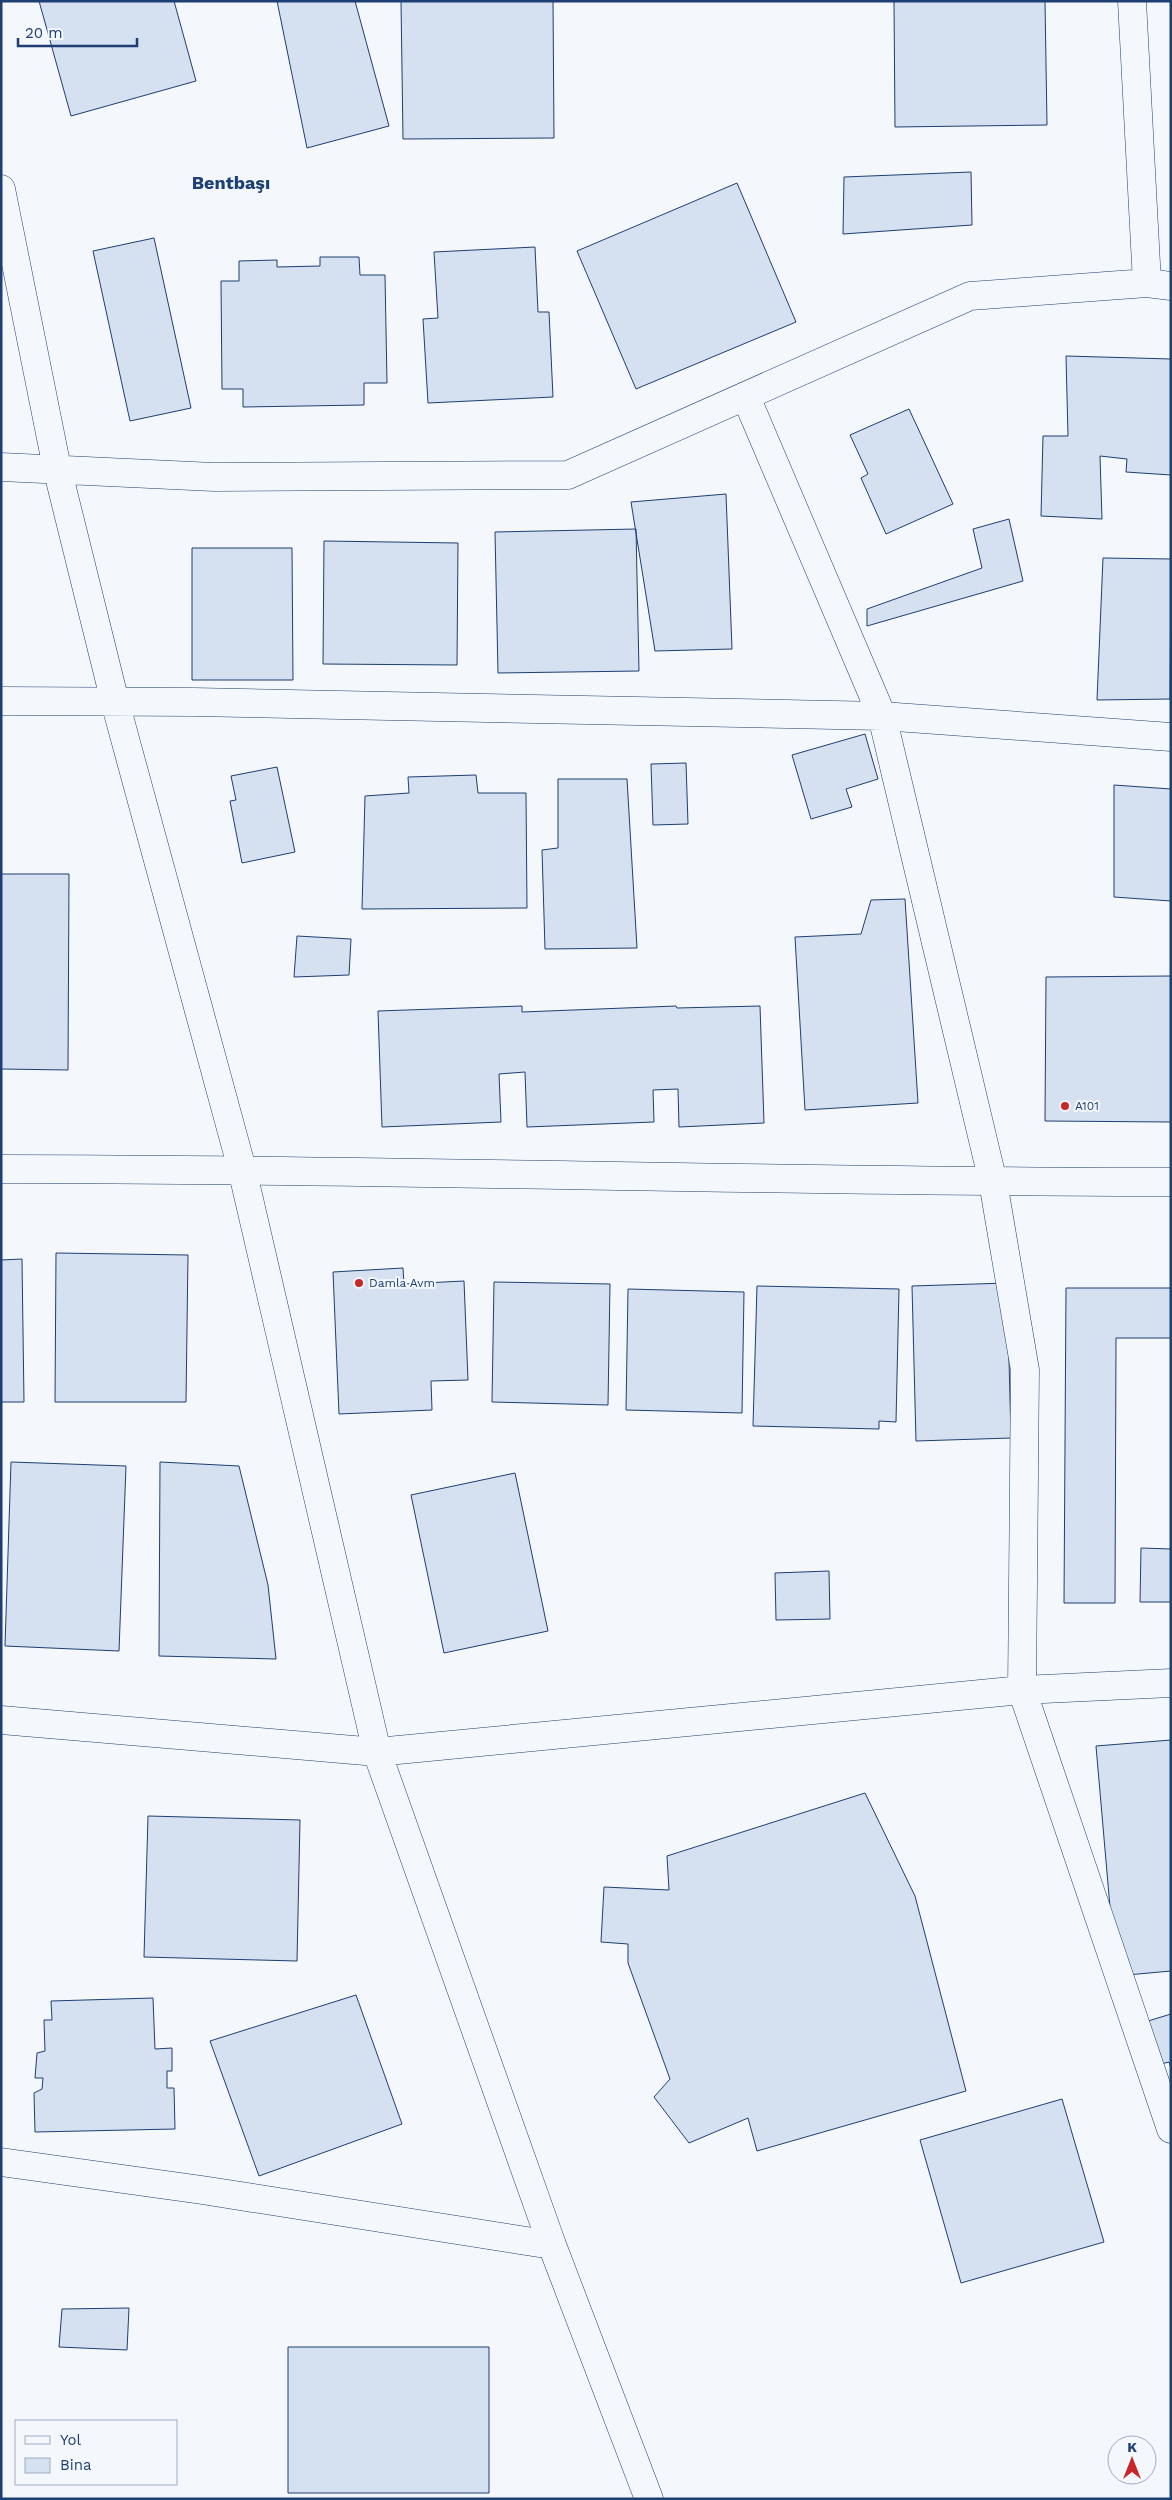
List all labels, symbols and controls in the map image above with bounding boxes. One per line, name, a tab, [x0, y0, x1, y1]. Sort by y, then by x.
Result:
scale bar	[18, 15, 136, 47]
text: 20 m	[25, 24, 63, 42]
district label: Bentbaşı	[192, 172, 270, 193]
place label: A101	[1075, 1099, 1099, 1113]
marker: A101	[1059, 1100, 1071, 1112]
place label: Damla Avm	[369, 1276, 435, 1290]
marker: Damla Avm	[353, 1277, 365, 1289]
legend	[15, 2420, 178, 2485]
text: Yol	[60, 2431, 82, 2449]
north arrow	[1107, 2435, 1157, 2485]
text: K	[1127, 2439, 1137, 2455]
text: Bina	[60, 2456, 92, 2474]

